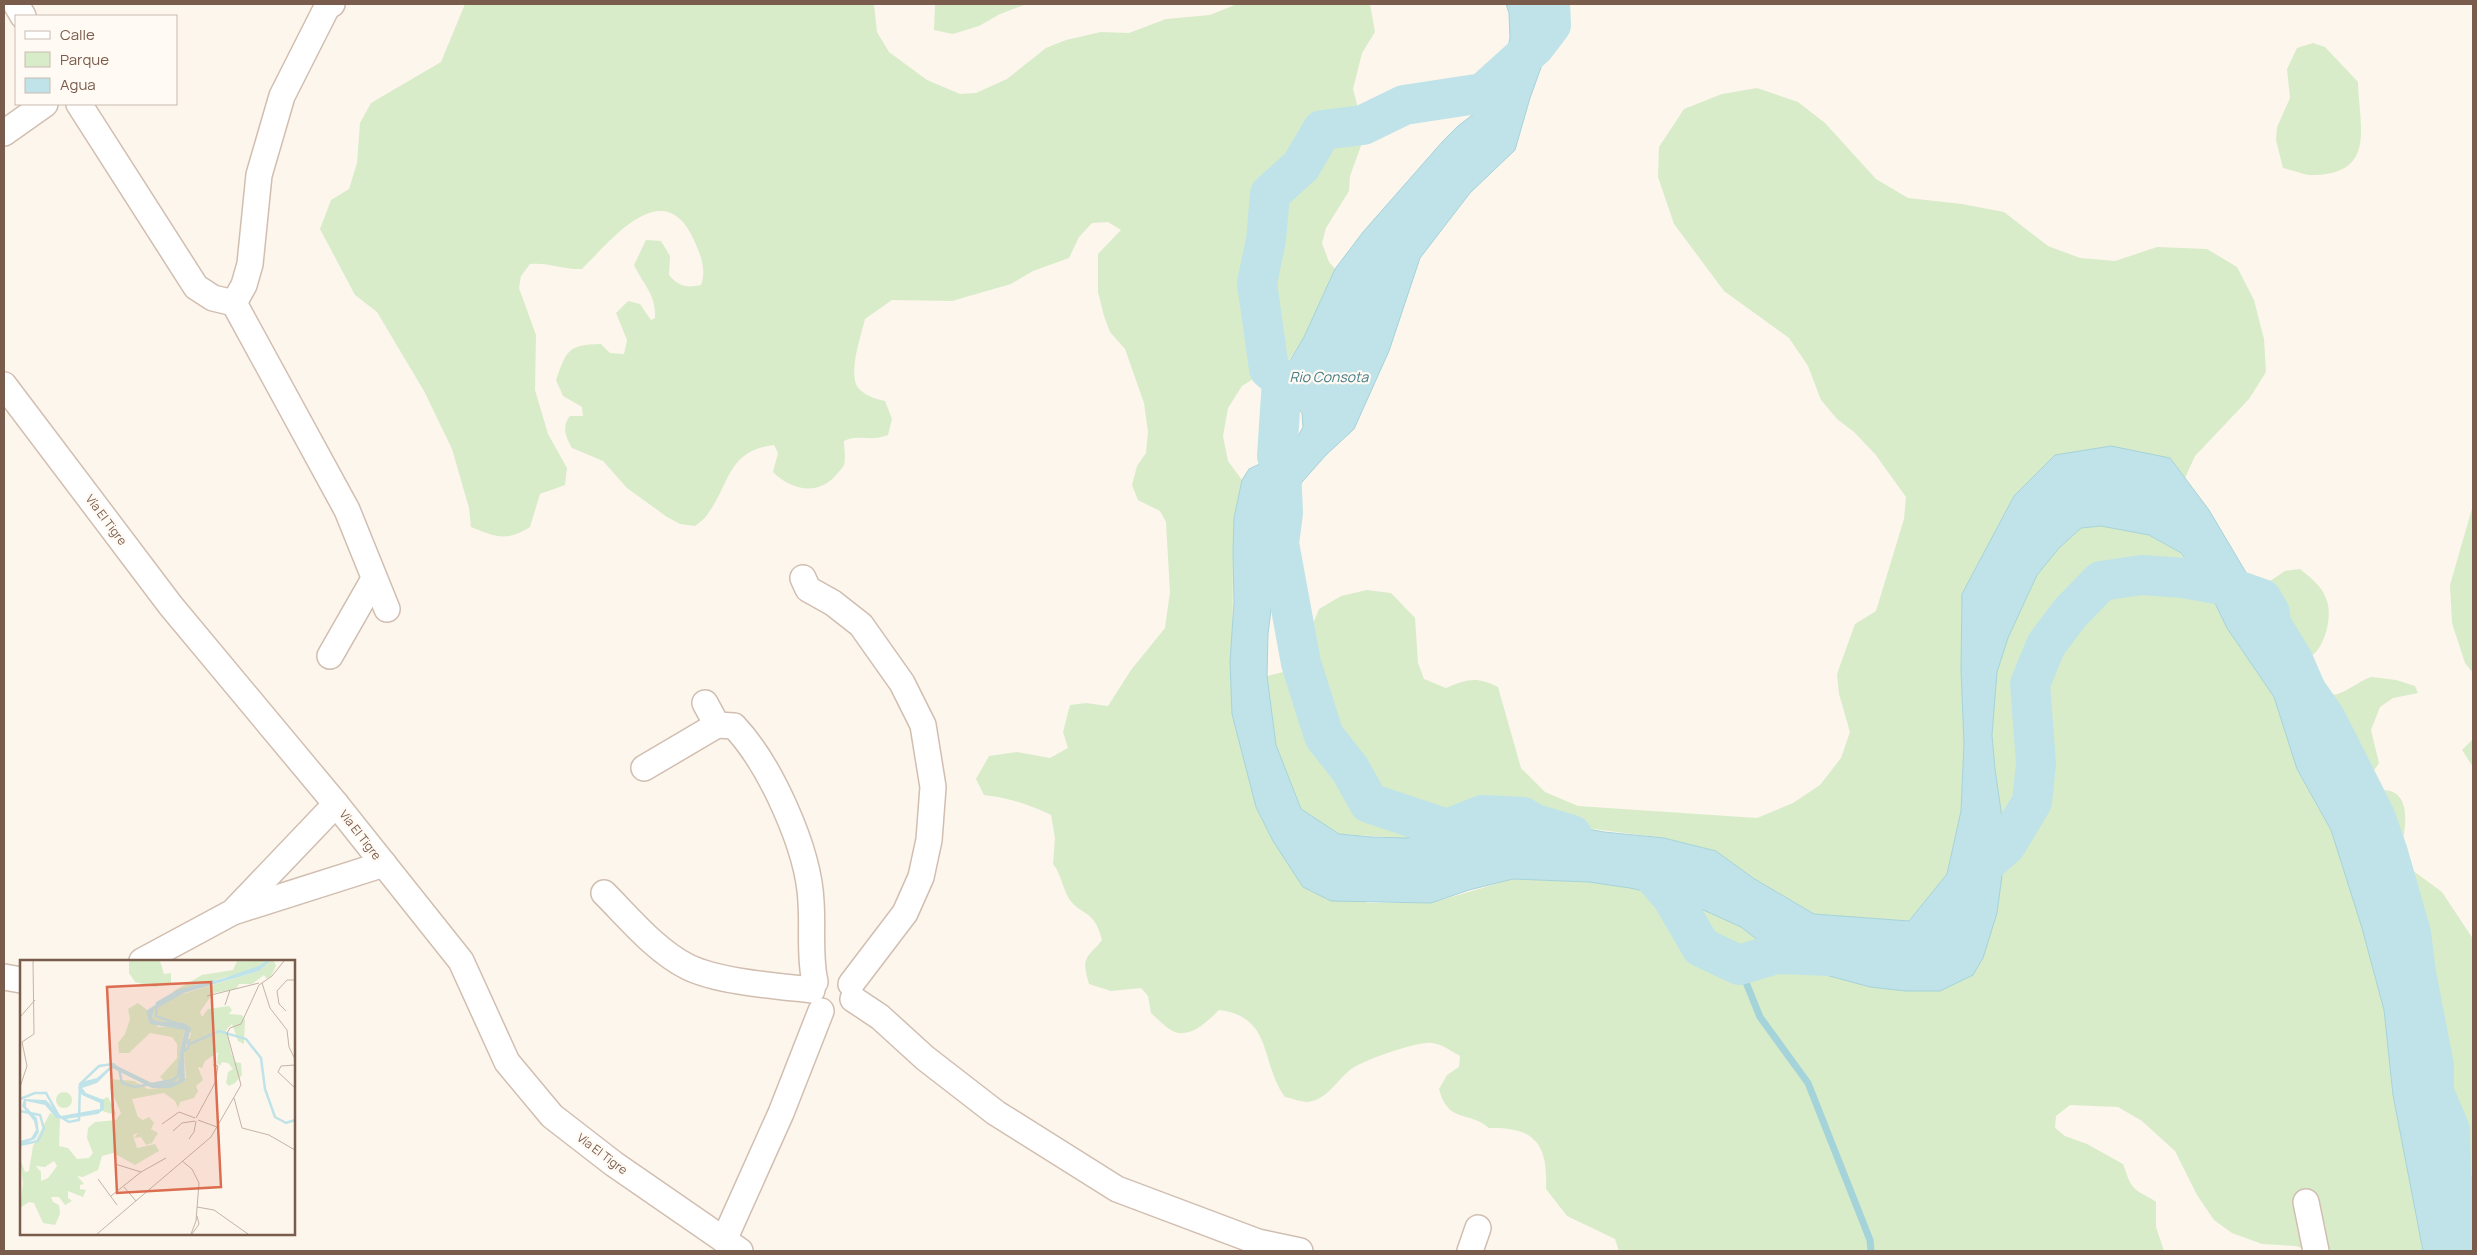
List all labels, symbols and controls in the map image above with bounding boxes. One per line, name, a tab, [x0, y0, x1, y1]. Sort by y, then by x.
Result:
legend	[15, 15, 178, 105]
text: Calle	[60, 24, 95, 45]
text: Parque	[60, 49, 109, 70]
text: Agua	[60, 74, 96, 95]
water label: Rio Consota	[1290, 367, 1370, 386]
street label: Vía El Tigre	[82, 491, 131, 548]
street label: Vía El Tigre	[335, 806, 385, 863]
inset map	[20, 960, 295, 1235]
street label: Vía El Tigre	[574, 1129, 631, 1178]

